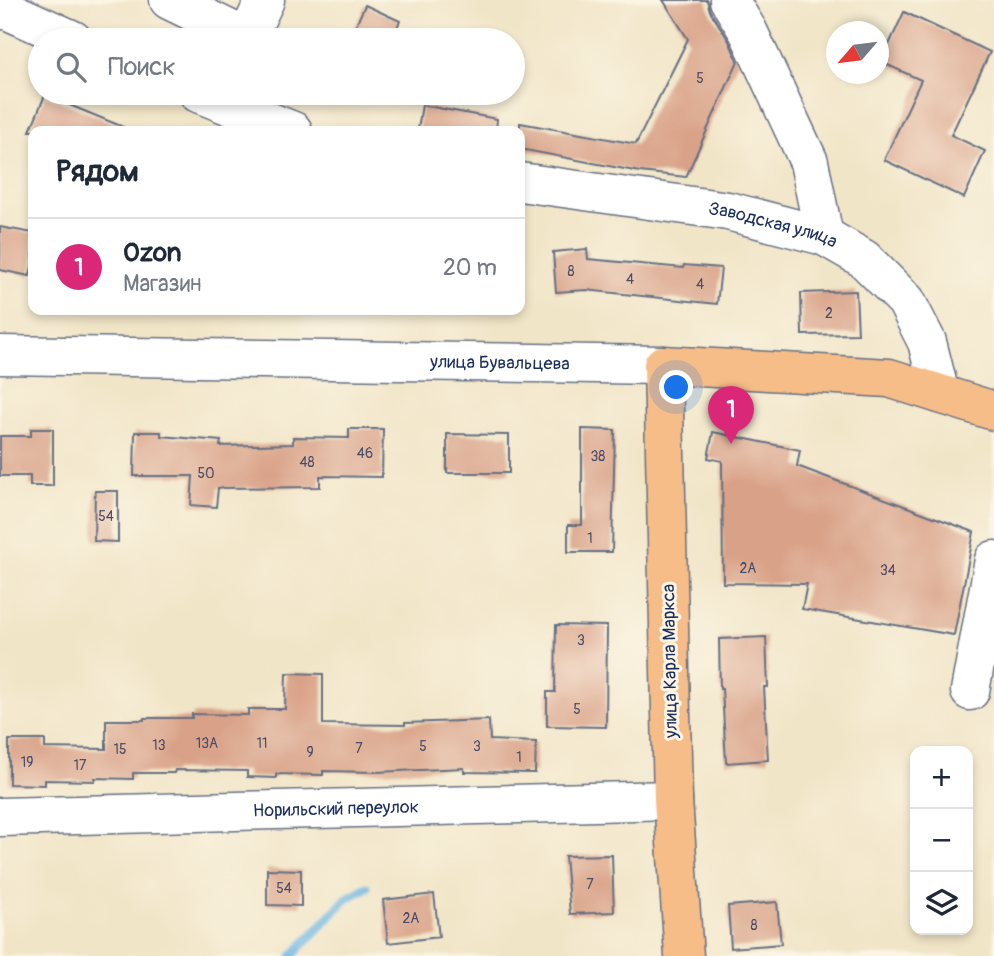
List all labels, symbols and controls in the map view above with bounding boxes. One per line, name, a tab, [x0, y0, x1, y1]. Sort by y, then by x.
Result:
north arrow	[826, 21, 889, 84]
search box	[28, 28, 525, 105]
icon: search	[52, 48, 90, 86]
text: Поиск	[108, 51, 176, 83]
house number: 5	[696, 70, 704, 87]
text: Рядом	[56, 153, 139, 190]
street label: Заводская улица	[707, 197, 842, 253]
text: Ozon	[123, 237, 181, 269]
text: 1	[75, 253, 84, 282]
text: 20 m	[443, 253, 497, 282]
house number: 8	[567, 263, 575, 280]
text: Магазин	[123, 269, 202, 298]
house number: 4	[626, 271, 634, 288]
house number: 4	[696, 276, 704, 293]
house number: 2	[825, 305, 833, 322]
street label: улица Бувальцева	[429, 350, 570, 375]
your location	[659, 370, 693, 404]
pin: 1	[708, 386, 754, 444]
house number: 46	[357, 445, 373, 462]
house number: 38	[591, 448, 605, 465]
house number: 48	[299, 454, 315, 471]
house number: 50	[197, 465, 215, 482]
house number: 54	[98, 508, 114, 525]
house number: 1	[587, 530, 593, 547]
house number: 2А	[740, 560, 756, 577]
house number: 34	[880, 562, 896, 579]
street label: улица Карла Маркса	[657, 584, 683, 739]
house number: 3	[577, 632, 585, 649]
house number: 5	[573, 701, 581, 718]
house number: 13А	[196, 735, 218, 752]
house number: 11	[257, 735, 267, 752]
house number: 13	[152, 737, 166, 754]
house number: 5	[419, 738, 427, 755]
house number: 3	[473, 738, 481, 755]
house number: 7	[355, 740, 363, 757]
house number: 15	[113, 741, 127, 758]
house number: 9	[306, 744, 314, 761]
map controls	[910, 746, 973, 935]
button: +	[910, 746, 973, 809]
house number: 1	[516, 749, 522, 766]
house number: 19	[21, 754, 33, 771]
house number: 17	[74, 757, 87, 774]
street label: Норильский переулок	[253, 795, 419, 822]
button: −	[910, 809, 973, 872]
button: layers	[910, 872, 973, 935]
house number: 7	[586, 876, 594, 893]
house number: 54	[276, 880, 292, 897]
house number: 2А	[403, 910, 419, 927]
house number: 8	[750, 917, 758, 934]

